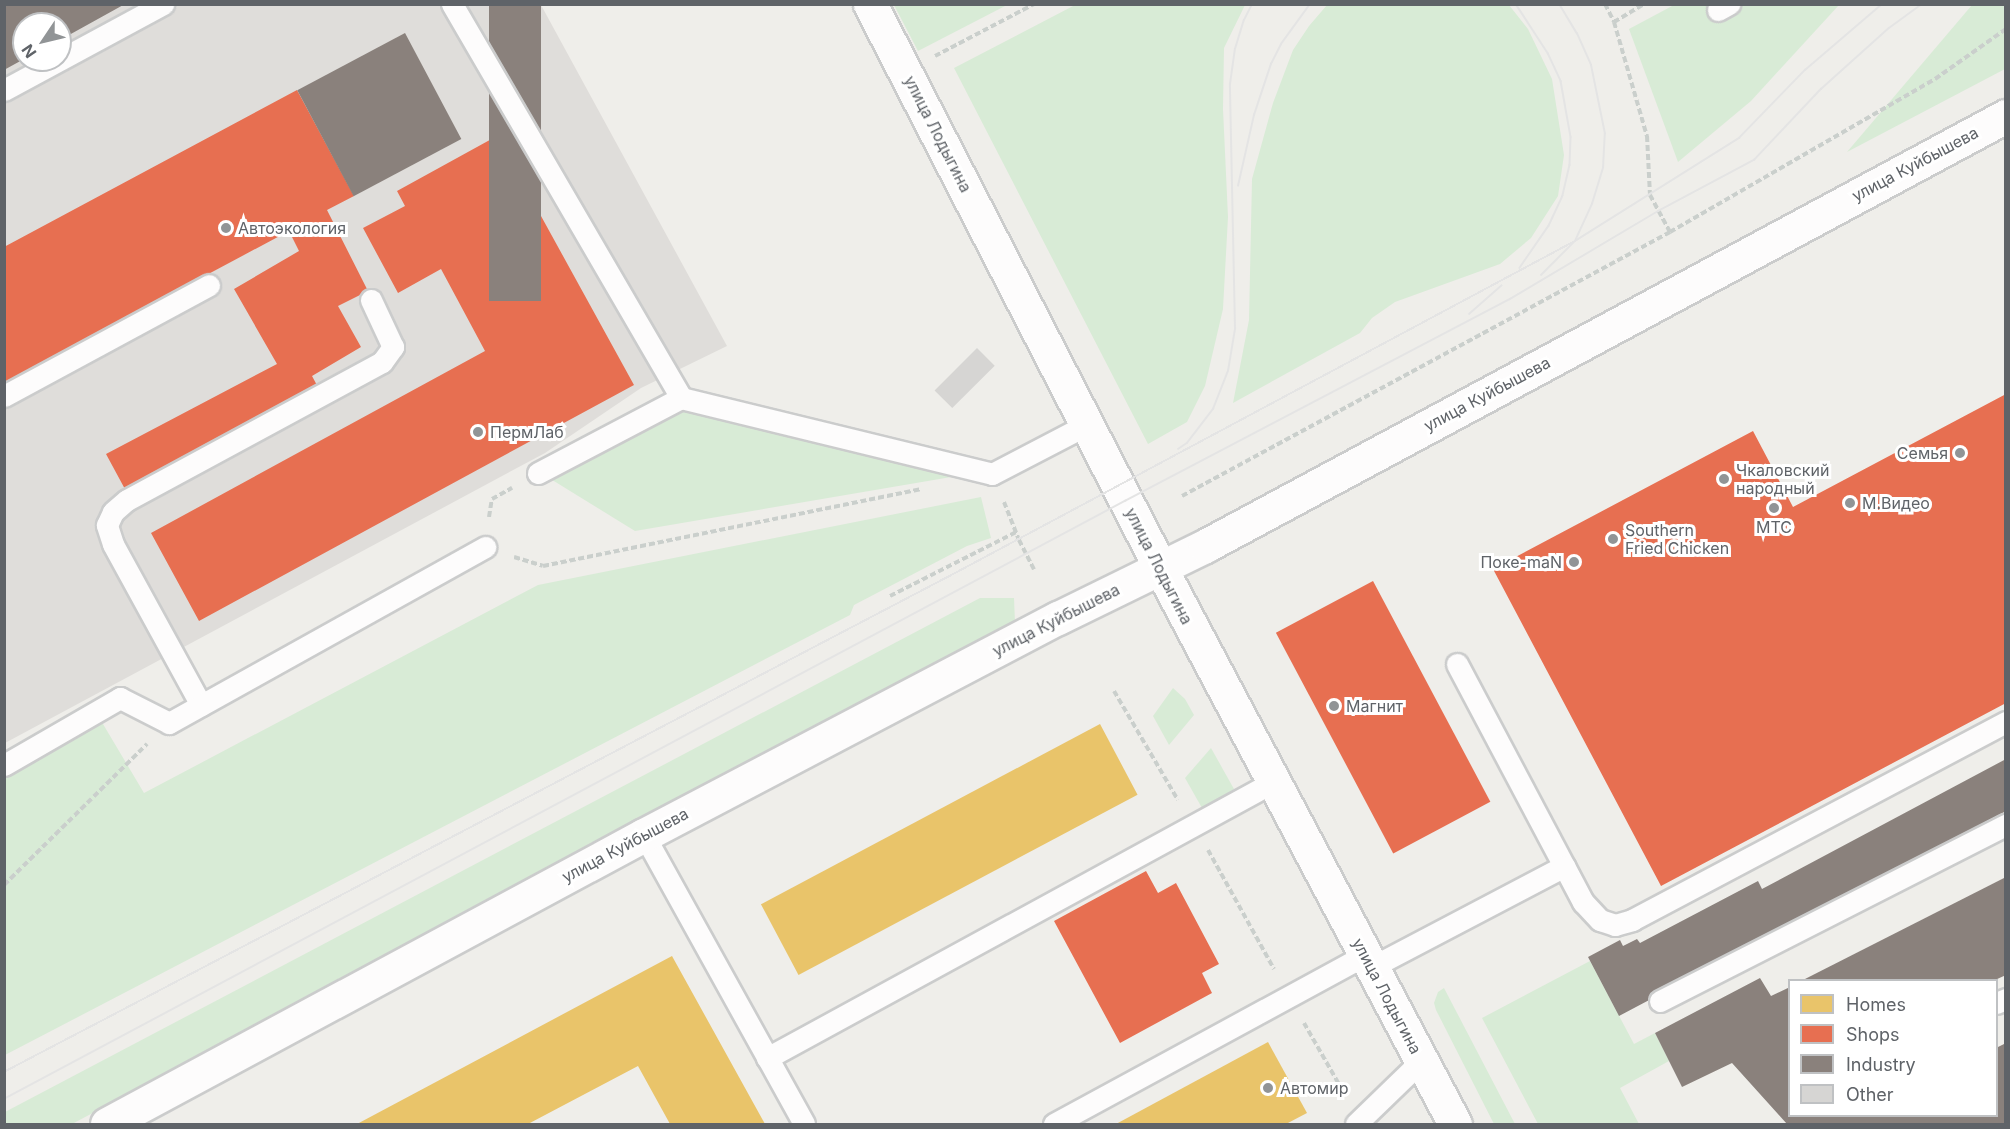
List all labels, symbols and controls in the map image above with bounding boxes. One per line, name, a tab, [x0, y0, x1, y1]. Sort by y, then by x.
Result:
north arrow	[12, 12, 72, 72]
text: N	[17, 40, 41, 62]
street label: улица Лодыгина	[900, 72, 976, 196]
street label: улица Куйбышева	[1849, 123, 1981, 205]
place label: Автоэкология	[238, 218, 346, 238]
marker: Автоэкология	[219, 221, 233, 235]
street label: улица Куйбышева	[1421, 353, 1553, 435]
place label: ПермЛаб	[490, 422, 564, 442]
marker: ПермЛаб	[471, 425, 485, 439]
place label: Семья	[1897, 443, 1948, 463]
marker: Семья	[1953, 446, 1967, 460]
place label: Чкаловский народный	[1736, 460, 1829, 498]
marker: Чкаловский народный	[1717, 472, 1731, 486]
place label: М.Видео	[1862, 493, 1930, 513]
marker: М.Видео	[1843, 496, 1857, 510]
marker: МТС	[1767, 501, 1781, 515]
street label: улица Лодыгина	[1121, 504, 1197, 628]
place label: МТС	[1756, 517, 1792, 537]
place label: Southern Fried Chicken	[1625, 520, 1729, 558]
marker: Southern Fried Chicken	[1606, 532, 1620, 546]
place label: Поке-maN	[1480, 552, 1562, 572]
marker: Поке-maN	[1567, 555, 1581, 569]
street label: улица Куйбышева	[989, 580, 1123, 660]
place label: Магнит	[1346, 696, 1403, 716]
marker: Магнит	[1327, 699, 1341, 713]
street label: улица Куйбышева	[559, 804, 691, 886]
street label: улица Лодыгина	[1348, 935, 1426, 1057]
legend	[1788, 979, 1998, 1117]
text: Homes	[1846, 994, 1906, 1015]
text: Shops	[1846, 1024, 1900, 1045]
text: Industry	[1846, 1054, 1916, 1075]
place label: Автомир	[1280, 1078, 1348, 1098]
marker: Автомир	[1261, 1081, 1275, 1095]
text: Other	[1846, 1084, 1894, 1105]

